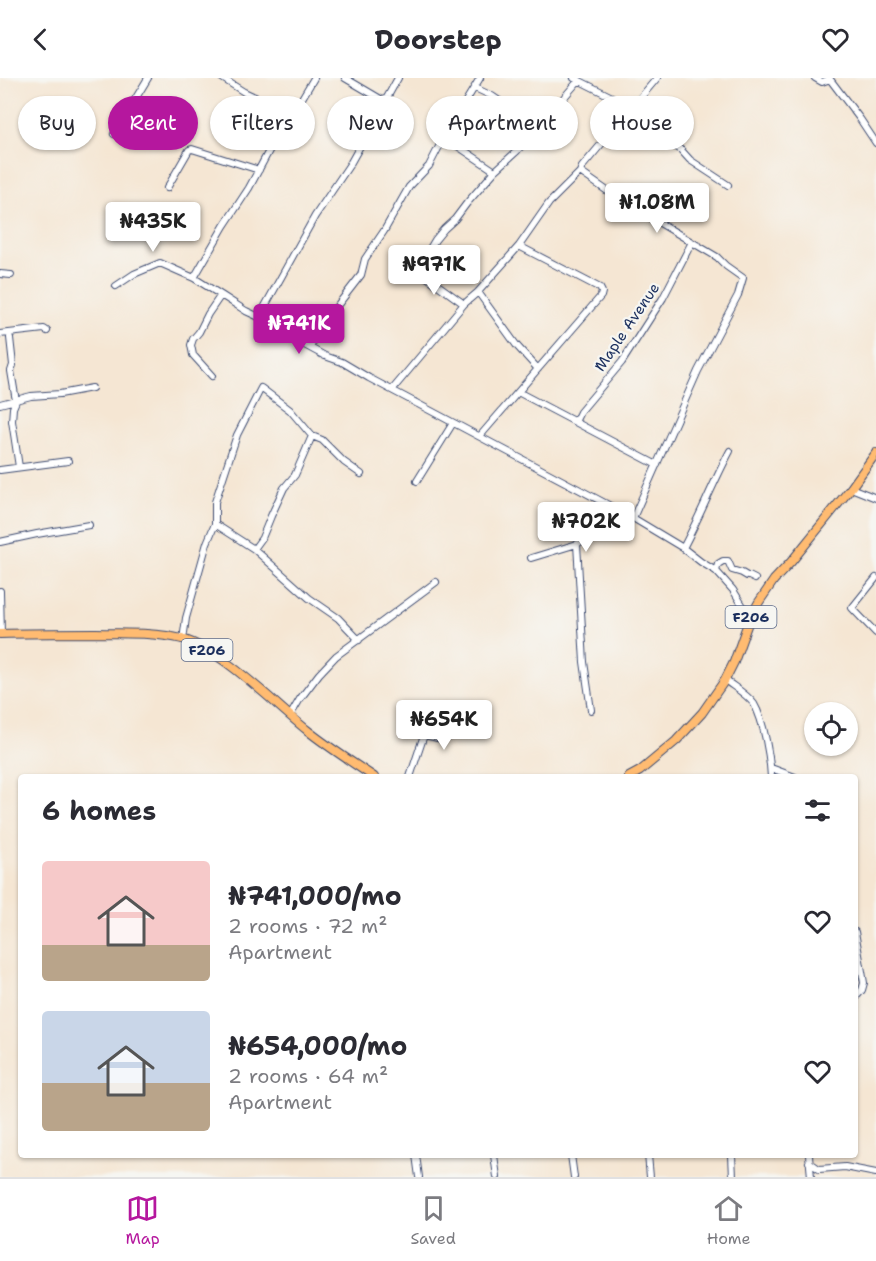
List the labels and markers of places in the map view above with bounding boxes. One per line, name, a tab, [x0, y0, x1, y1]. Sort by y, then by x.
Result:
pin: ₦1.08M	[608, 183, 706, 234]
pin: ₦435K	[111, 202, 195, 253]
pin: ₦971K	[392, 245, 476, 296]
pin: ₦741K	[257, 304, 341, 355]
pin: ₦702K	[544, 502, 628, 553]
pin: ₦654K	[402, 700, 486, 751]

